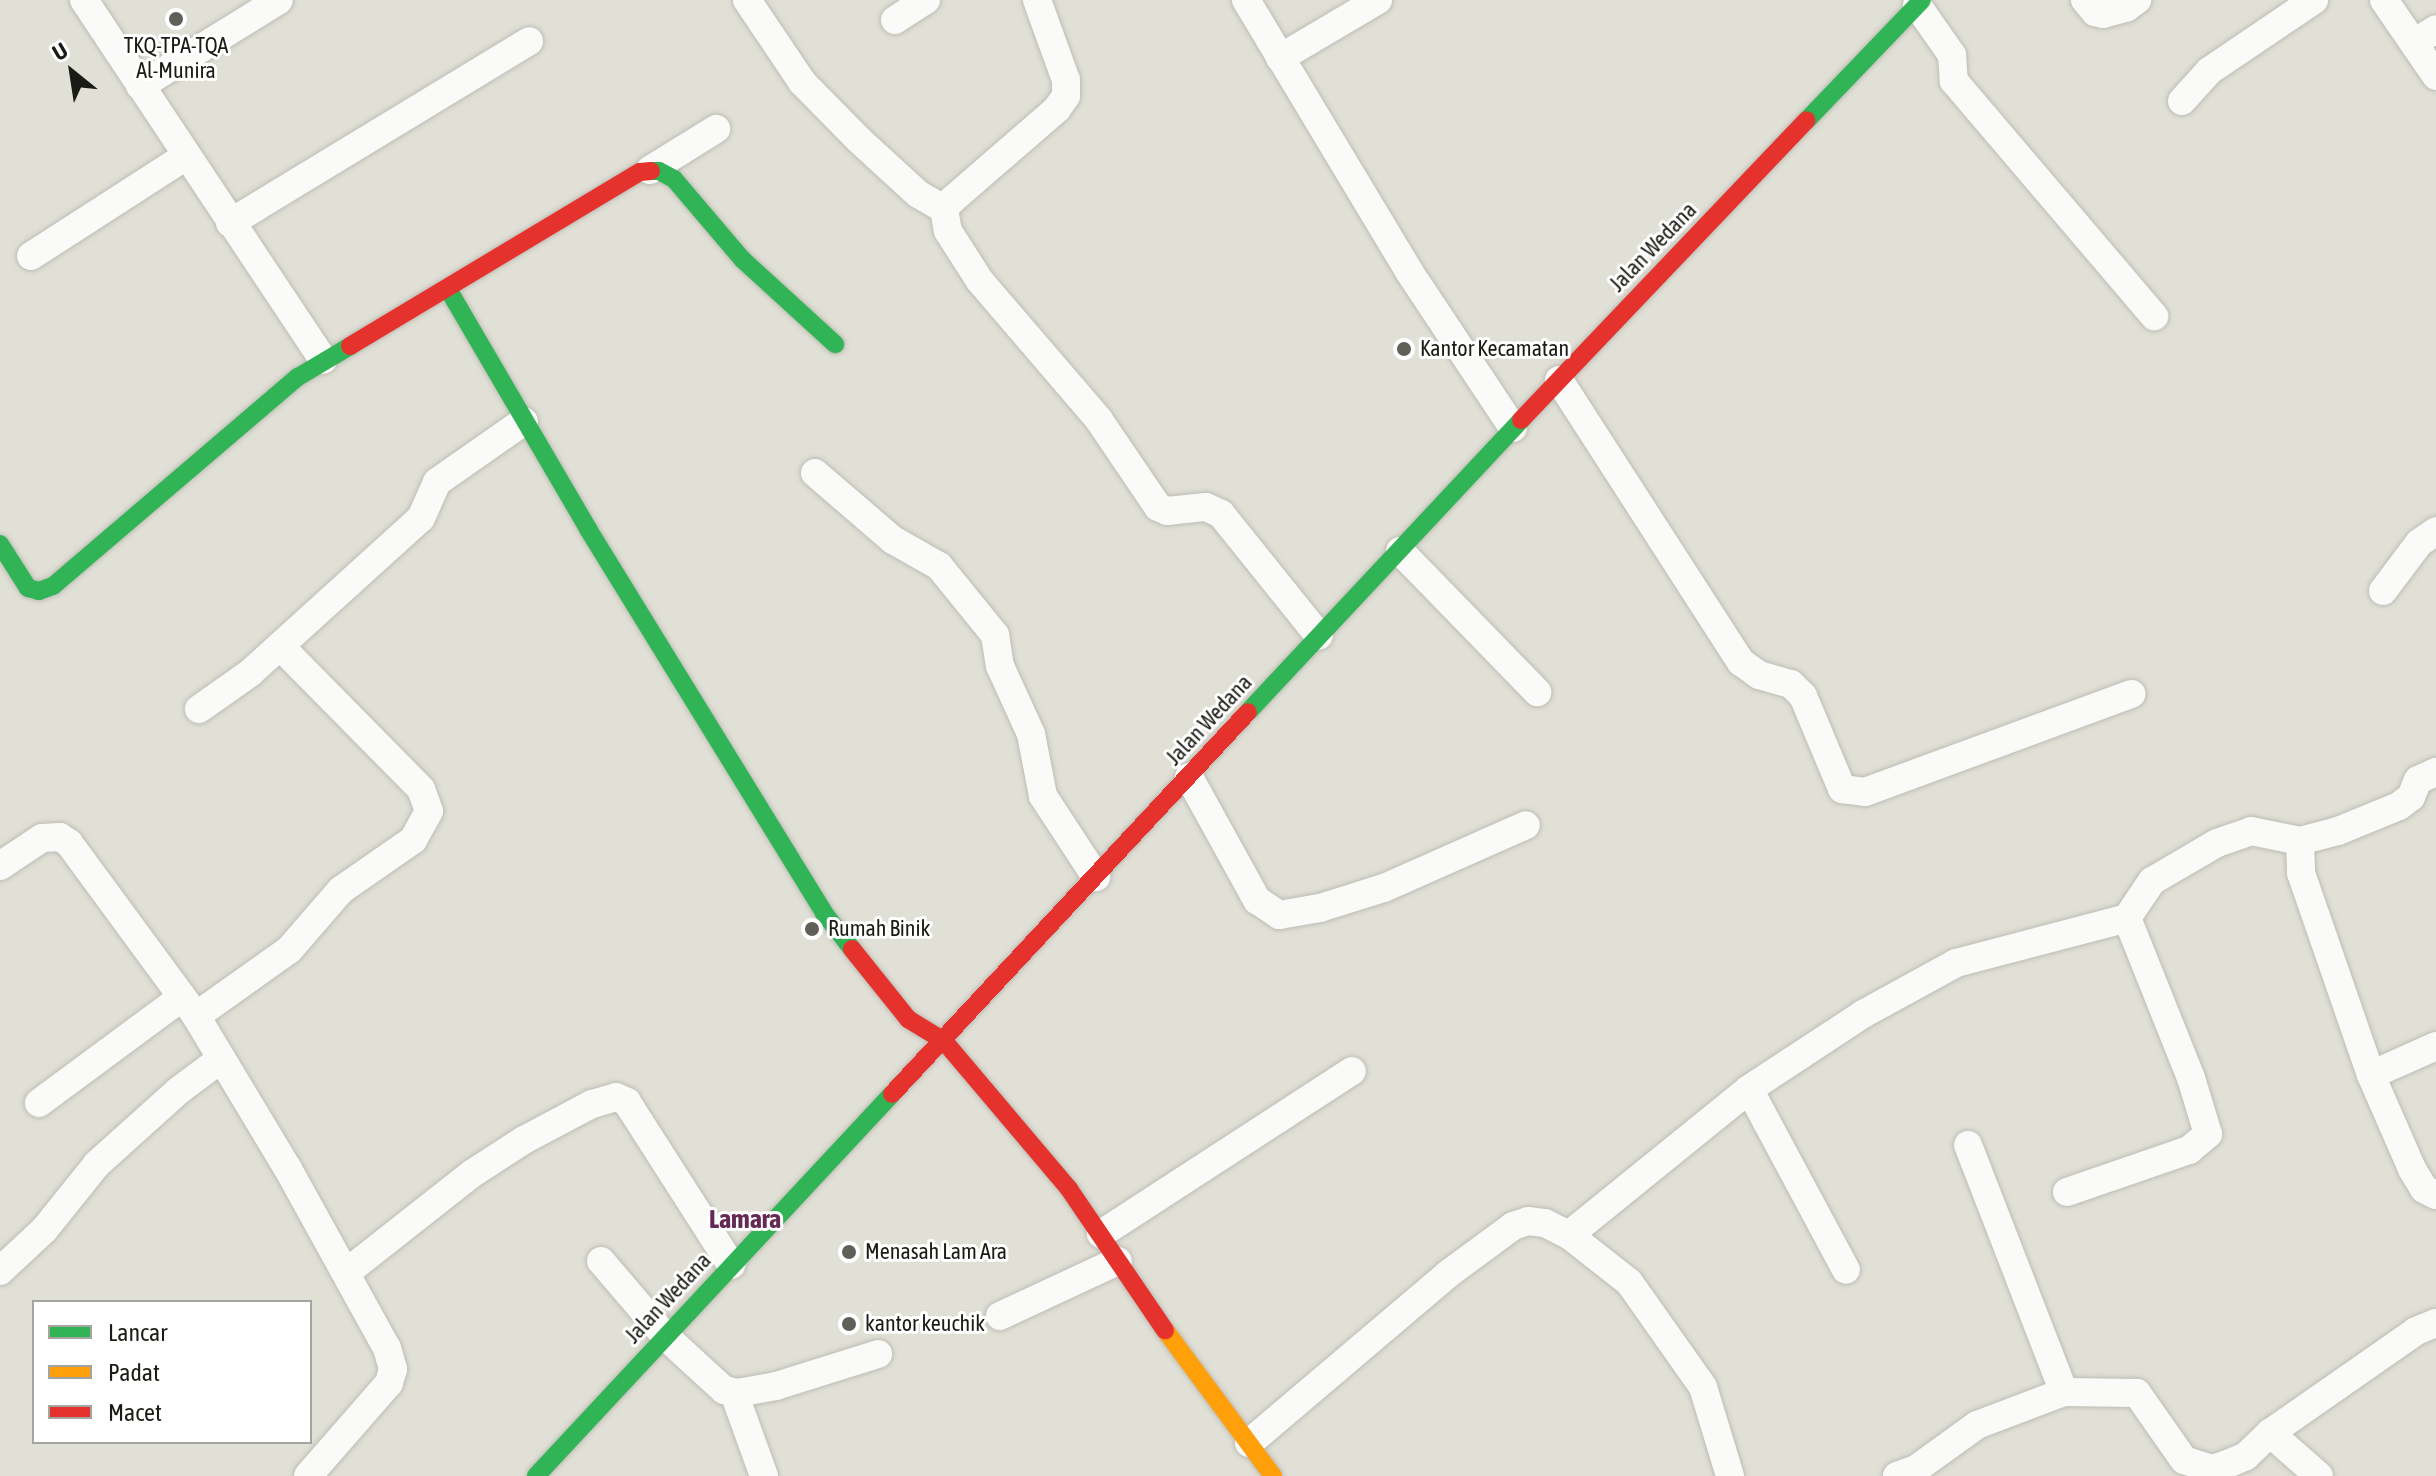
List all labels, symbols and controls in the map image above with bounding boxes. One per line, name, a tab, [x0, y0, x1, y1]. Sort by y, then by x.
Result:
marker: TKQ-TPA-TQA Al-Munira	[167, 10, 185, 28]
north arrow	[32, 32, 112, 112]
place label: TKQ-TPA-TQA Al-Munira	[124, 32, 228, 84]
text: U	[48, 37, 72, 66]
street label: Jalan Wedana	[1604, 197, 1702, 297]
place label: Kantor Kecamatan	[1420, 336, 1569, 362]
marker: Kantor Kecamatan	[1395, 340, 1413, 358]
street label: Jalan Wedana	[1161, 669, 1257, 771]
place label: Rumah Binik	[828, 916, 930, 942]
marker: Rumah Binik	[803, 920, 821, 938]
district label: Lamara	[709, 1204, 781, 1236]
place label: Menasah Lam Ara	[865, 1239, 1007, 1265]
marker: Menasah Lam Ara	[840, 1243, 858, 1261]
street label: Jalan Wedana	[620, 1247, 716, 1349]
legend	[32, 1300, 312, 1444]
place label: kantor keuchik	[865, 1311, 985, 1337]
marker: kantor keuchik	[840, 1315, 858, 1333]
text: Lancar	[108, 1319, 167, 1346]
text: Padat	[108, 1359, 160, 1386]
text: Macet	[108, 1399, 162, 1426]

